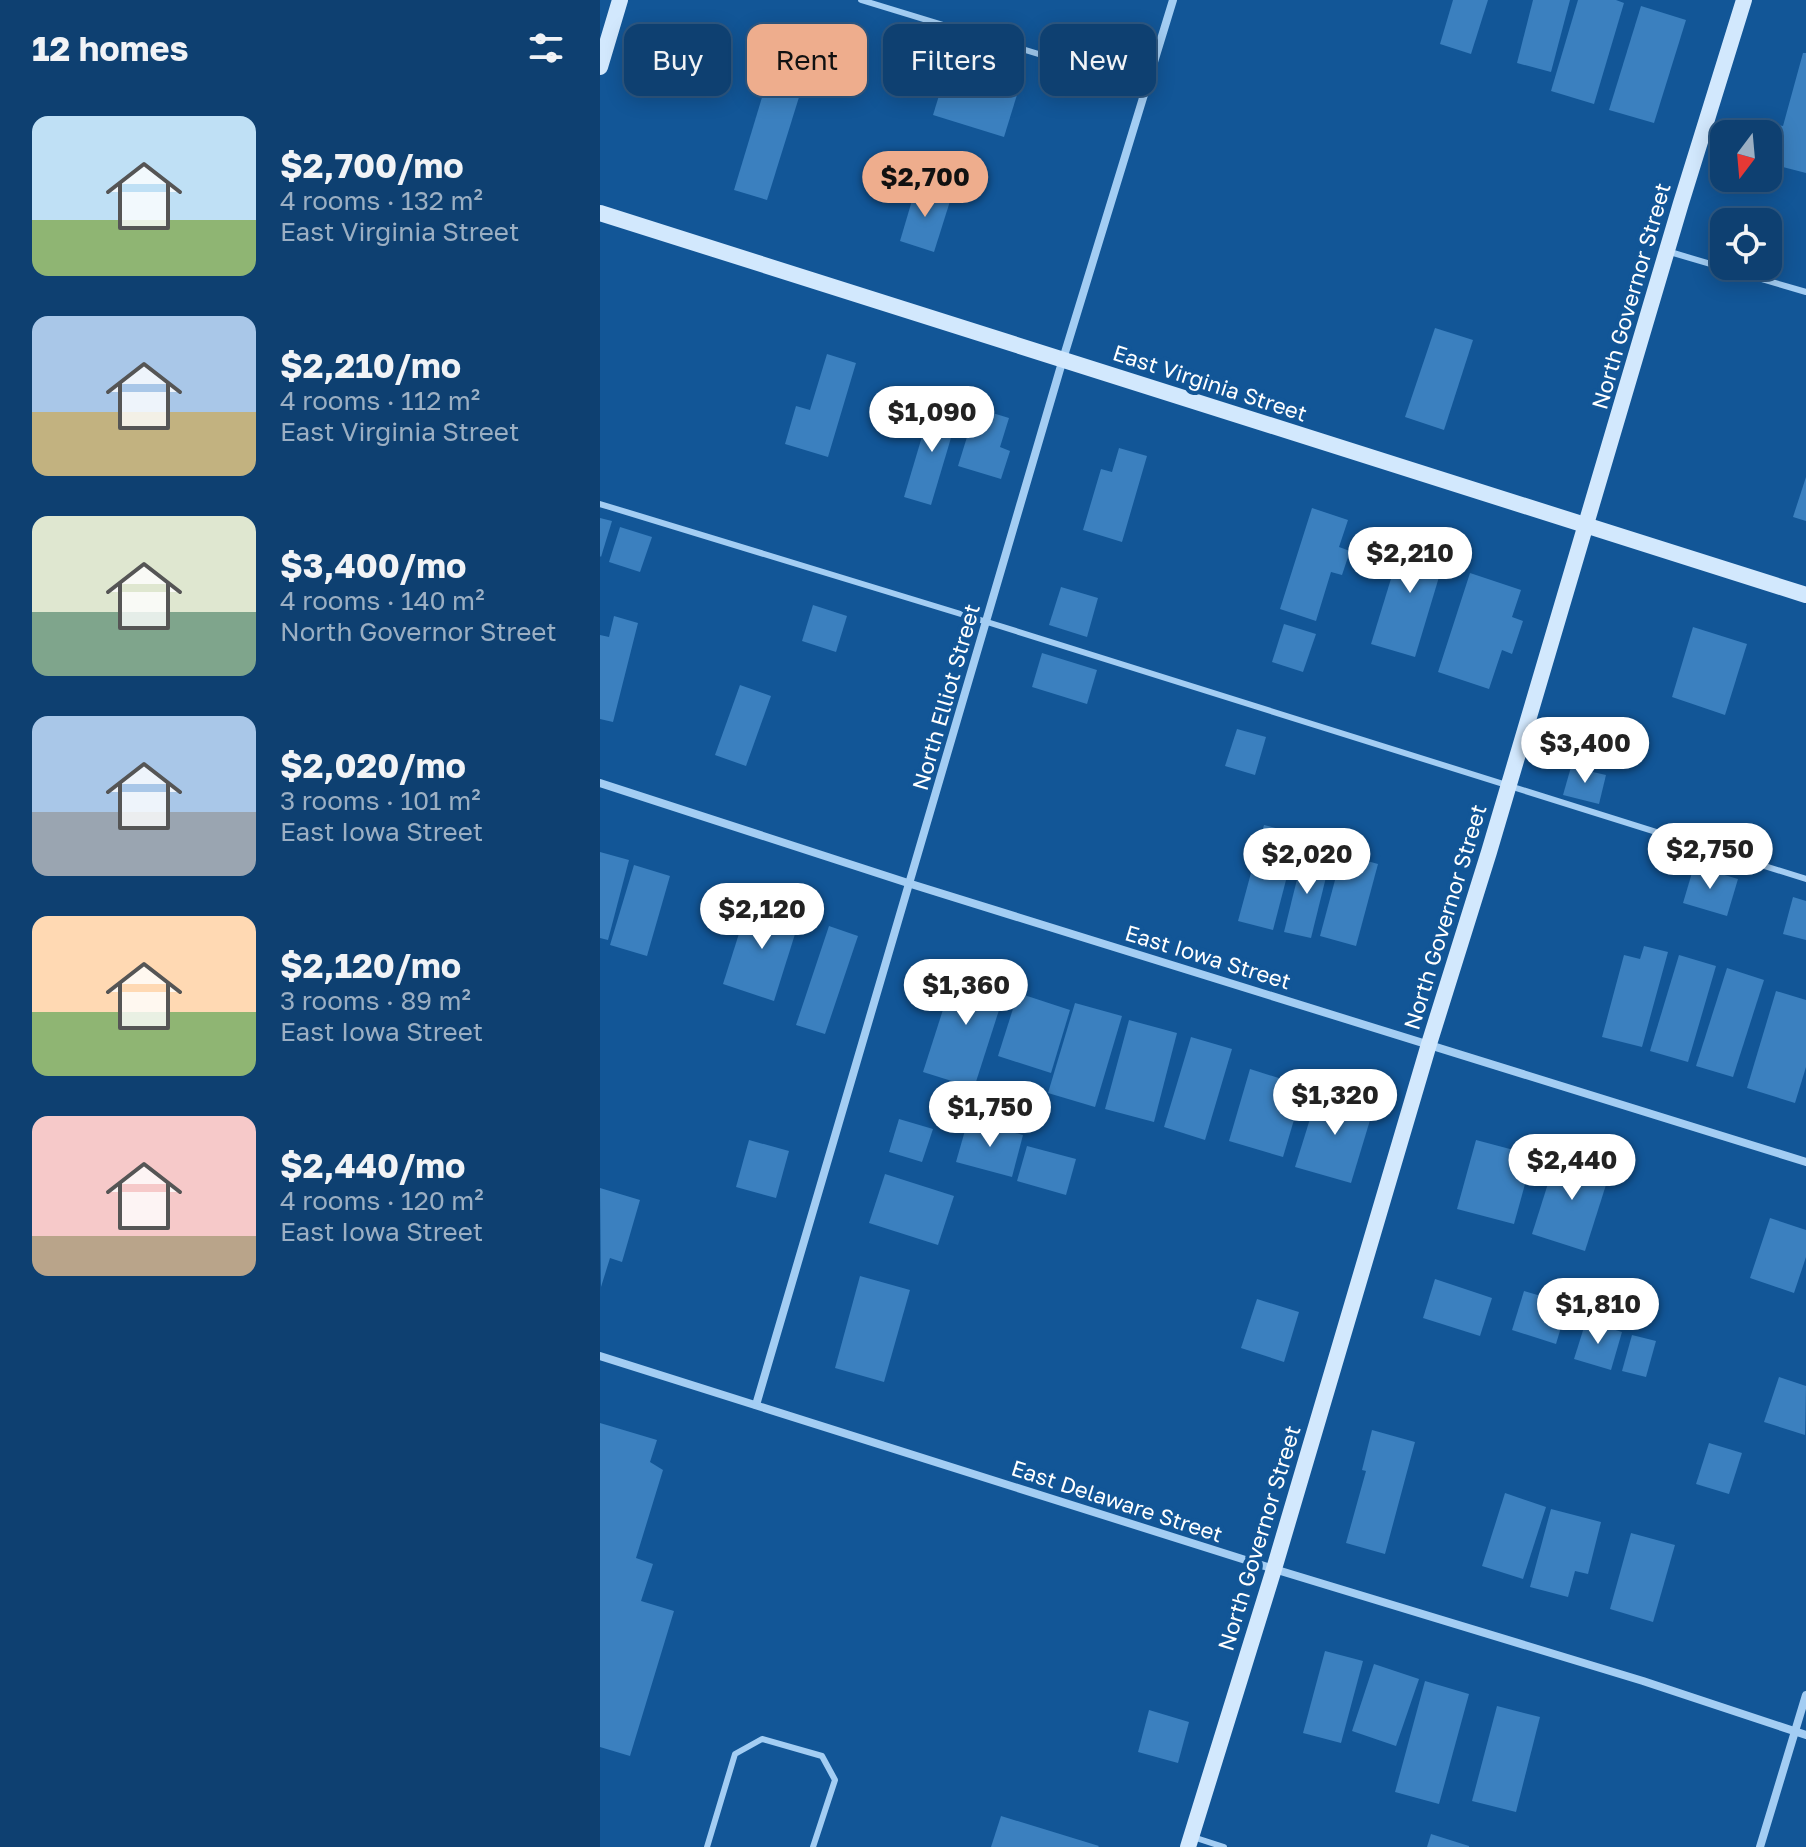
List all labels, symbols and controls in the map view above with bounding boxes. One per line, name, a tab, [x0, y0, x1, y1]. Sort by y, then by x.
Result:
chip: Buy	[624, 24, 731, 96]
chip: Rent	[747, 24, 867, 96]
chip: Filters	[883, 24, 1024, 96]
chip: New	[1040, 24, 1156, 96]
icon: filters	[524, 26, 568, 70]
text: 12 homes	[32, 28, 189, 68]
north arrow	[1710, 120, 1782, 192]
map controls	[1710, 120, 1782, 280]
text: $2,700/mo	[280, 145, 464, 185]
icon: home	[96, 148, 192, 244]
pin: $2,700	[860, 151, 990, 219]
text: $2,700	[880, 161, 970, 192]
street label: North Governor Street	[1585, 180, 1676, 412]
text: 4 rooms · 132 m²	[280, 185, 483, 216]
button: locate	[1710, 208, 1782, 280]
text: East Virginia Street	[280, 216, 519, 247]
street label: East Virginia Street	[1110, 338, 1311, 427]
text: $2,210/mo	[280, 345, 461, 385]
icon: home	[96, 348, 192, 444]
text: 4 rooms · 112 m²	[280, 385, 480, 416]
pin: $1,090	[867, 386, 997, 454]
text: $1,090	[887, 396, 977, 427]
text: East Virginia Street	[280, 416, 519, 447]
pin: $2,210	[1345, 527, 1475, 595]
text: $2,210	[1366, 537, 1454, 568]
text: $3,400/mo	[280, 545, 466, 585]
icon: home	[96, 548, 192, 644]
text: 4 rooms · 140 m²	[280, 585, 485, 616]
street label: North Elliot Street	[906, 600, 985, 793]
text: North Governor Street	[280, 616, 557, 647]
pin: $3,400	[1520, 717, 1650, 785]
text: $3,400	[1539, 727, 1631, 758]
text: $2,020/mo	[280, 745, 466, 785]
icon: home	[96, 748, 192, 844]
text: 3 rooms · 101 m²	[280, 785, 481, 816]
street label: North Governor Street	[1397, 801, 1492, 1033]
text: East Iowa Street	[280, 816, 483, 847]
pin: $2,750	[1645, 823, 1775, 891]
pin: $2,020	[1242, 828, 1372, 896]
text: $2,750	[1666, 833, 1754, 864]
text: $2,020	[1261, 838, 1353, 869]
pin: $2,120	[697, 883, 827, 951]
text: $2,120	[718, 893, 806, 924]
street label: East Iowa Street	[1122, 918, 1294, 995]
text: $2,120/mo	[280, 945, 461, 985]
icon: home	[96, 948, 192, 1044]
pin: $1,360	[901, 959, 1031, 1027]
text: $1,360	[922, 969, 1010, 1000]
text: 3 rooms · 89 m²	[280, 985, 471, 1016]
text: East Iowa Street	[280, 1016, 483, 1047]
pin: $1,320	[1270, 1069, 1400, 1137]
text: $1,320	[1291, 1079, 1379, 1110]
pin: $1,750	[925, 1081, 1055, 1149]
text: $1,750	[947, 1091, 1033, 1122]
pin: $2,440	[1507, 1134, 1637, 1202]
text: $2,440	[1526, 1144, 1618, 1175]
text: $2,440/mo	[280, 1145, 465, 1185]
icon: home	[96, 1148, 192, 1244]
text: 4 rooms · 120 m²	[280, 1185, 484, 1216]
text: East Iowa Street	[280, 1216, 483, 1247]
pin: $1,810	[1533, 1278, 1663, 1346]
text: $1,810	[1555, 1288, 1641, 1319]
street label: North Governor Street	[1211, 1422, 1306, 1654]
street label: East Delaware Street	[1008, 1454, 1226, 1547]

